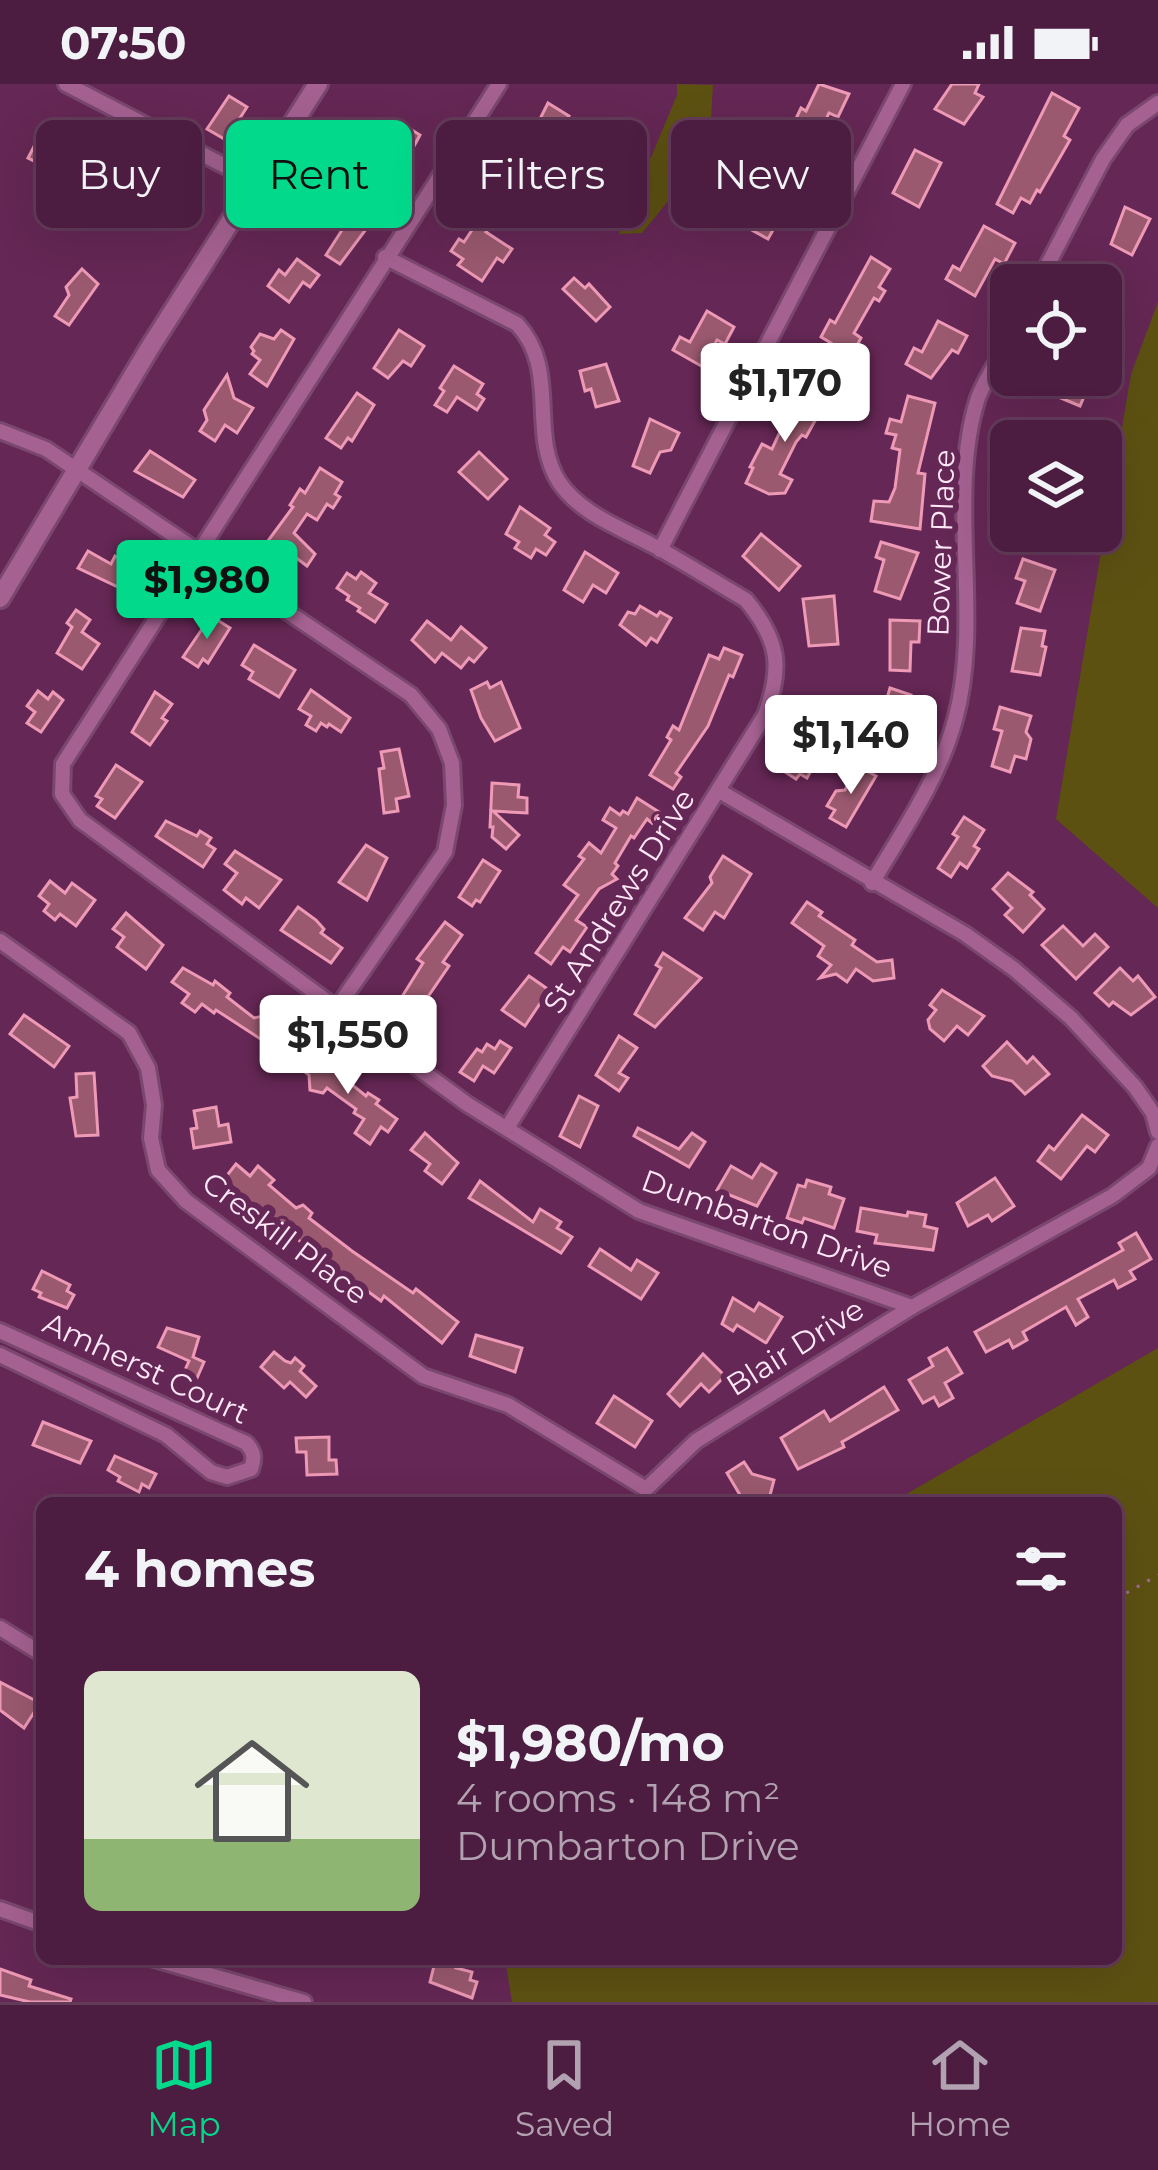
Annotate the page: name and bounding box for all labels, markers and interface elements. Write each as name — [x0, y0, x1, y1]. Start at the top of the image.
text: 07:50 — [60, 15, 187, 70]
chip: Buy — [36, 120, 202, 228]
chip: Rent — [226, 120, 412, 228]
chip: Filters — [436, 120, 647, 228]
chip: New — [671, 120, 851, 228]
map controls — [990, 264, 1122, 552]
button: locate — [990, 264, 1122, 396]
pin: $1,170 — [687, 343, 883, 445]
text: $1,170 — [728, 358, 842, 406]
button: layers — [990, 420, 1122, 552]
street label: Bower Place — [919, 449, 963, 637]
pin: $1,980 — [109, 540, 305, 642]
text: $1,980 — [143, 555, 271, 603]
pin: $1,140 — [753, 695, 949, 797]
text: $1,140 — [792, 710, 910, 758]
street label: St Andrews Drive — [535, 782, 703, 1020]
pin: $1,550 — [250, 995, 446, 1097]
text: $1,550 — [287, 1010, 409, 1058]
street label: Dumbarton Drive — [636, 1161, 898, 1287]
street label: Creskill Place — [195, 1164, 375, 1312]
street label: Blair Drive — [719, 1290, 871, 1404]
street label: Amherst Court — [37, 1304, 255, 1432]
icon: filters — [1008, 1536, 1074, 1602]
text: 4 homes — [84, 1538, 315, 1600]
text: $1,980/mo — [456, 1712, 725, 1774]
icon: home — [180, 1719, 324, 1863]
text: 4 rooms · 148 m² — [456, 1774, 780, 1822]
text: Dumbarton Drive — [456, 1822, 800, 1870]
tab: Map — [147, 2032, 221, 2144]
tab: Saved — [515, 2032, 614, 2144]
tab: Home — [908, 2032, 1011, 2144]

